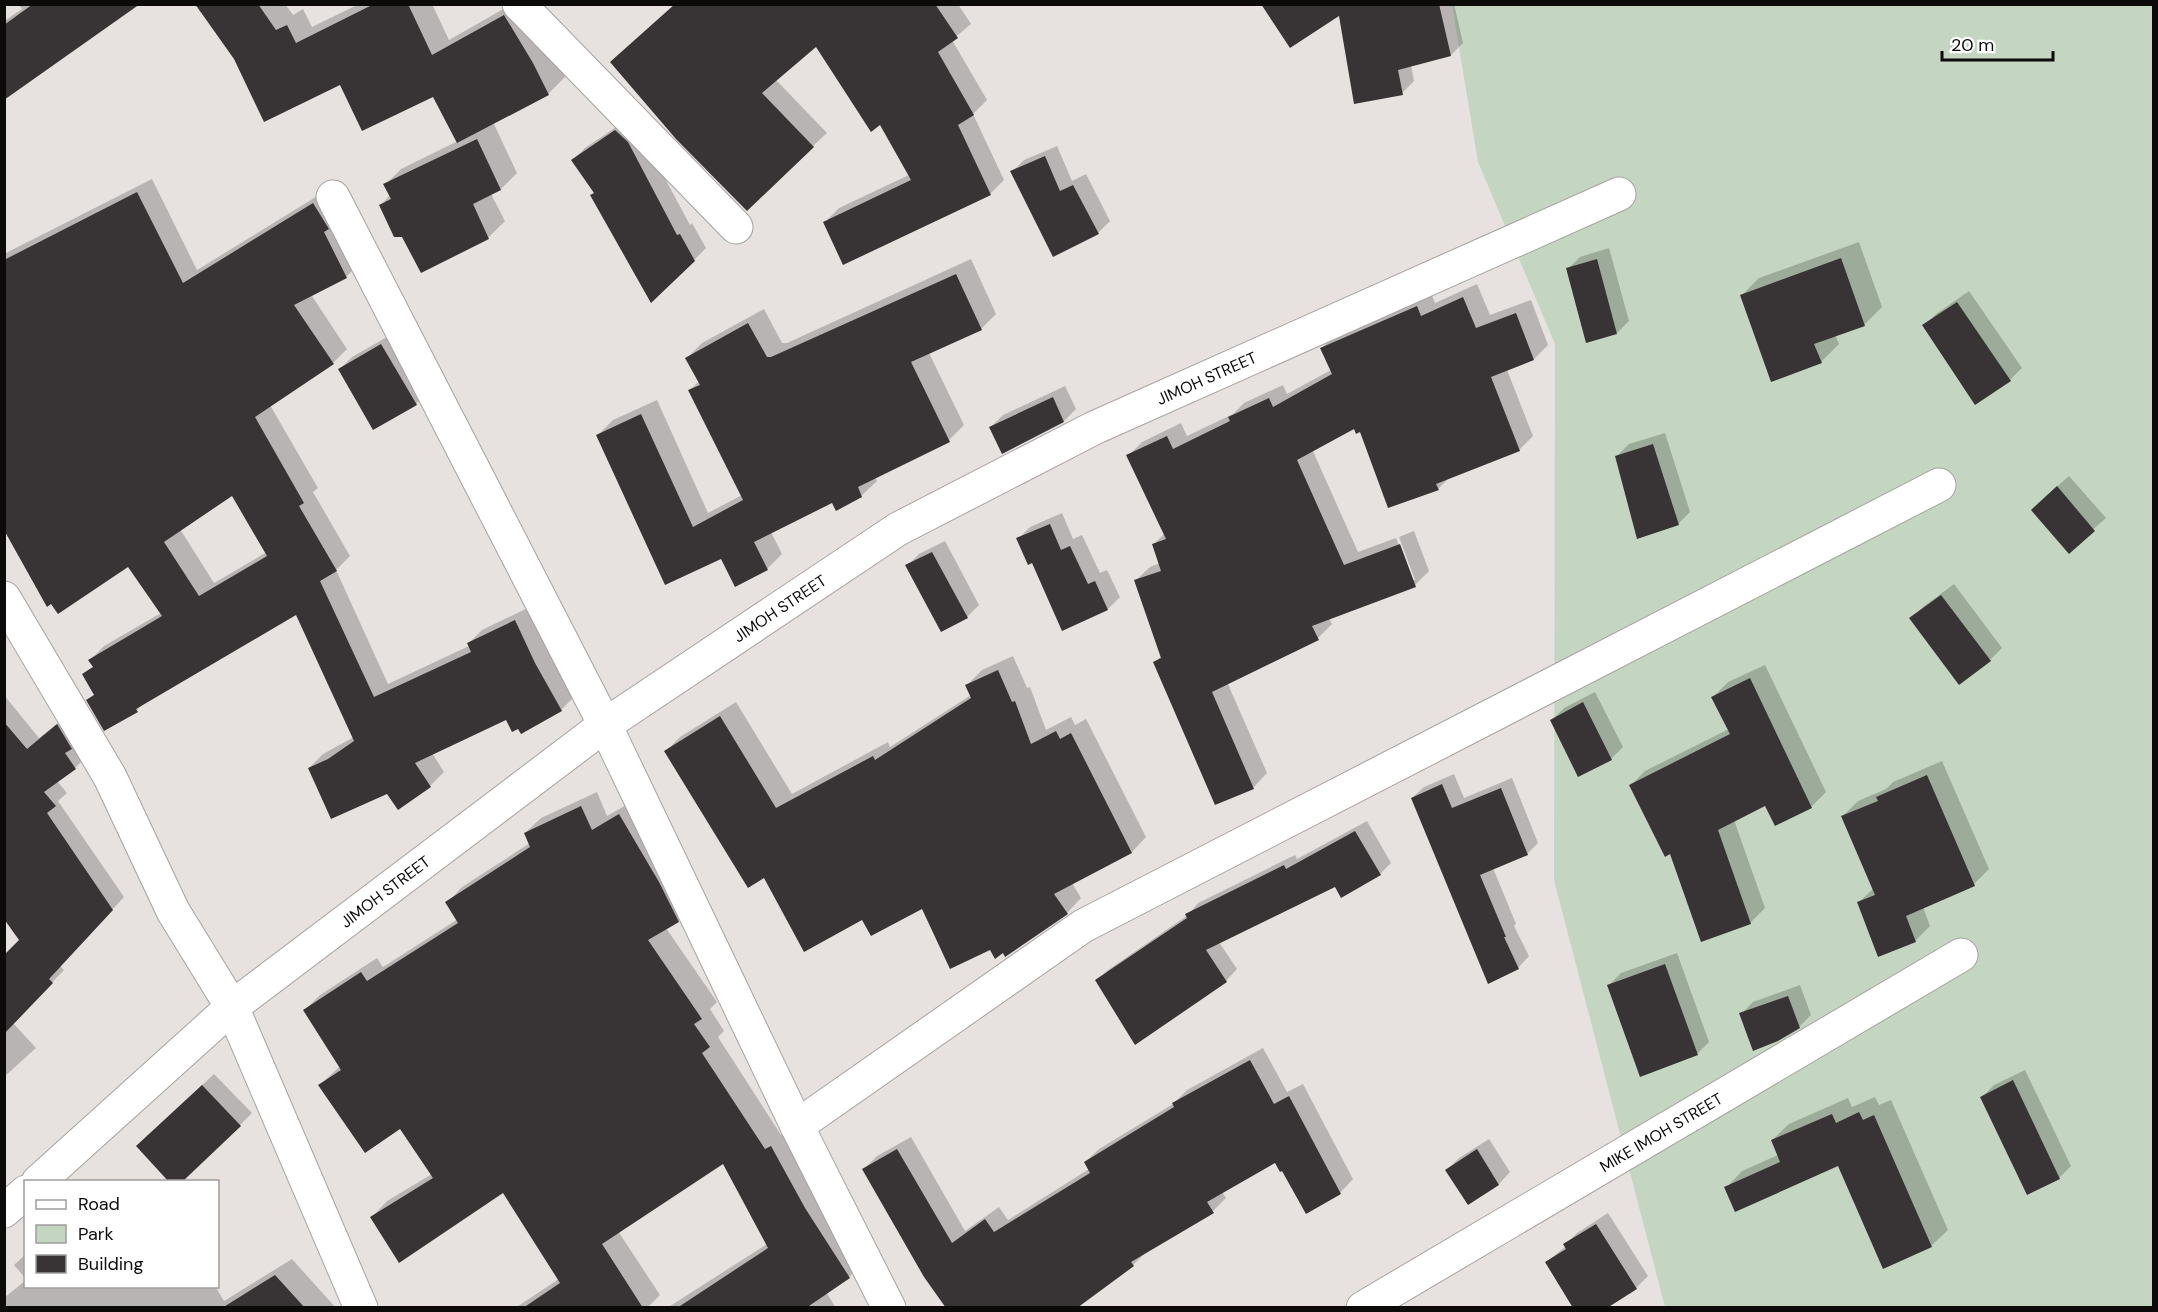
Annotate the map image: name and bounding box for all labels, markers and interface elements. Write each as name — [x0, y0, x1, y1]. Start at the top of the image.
scale bar — [1942, 24, 2053, 62]
text: 20 m — [1951, 33, 1994, 57]
street label: JIMOH STREET — [1153, 346, 1260, 409]
street label: JIMOH STREET — [729, 570, 830, 647]
street label: JIMOH STREET — [336, 851, 434, 932]
street label: MIKE IMOH STREET — [1596, 1088, 1726, 1177]
legend — [24, 1180, 219, 1288]
text: Road — [78, 1192, 120, 1216]
text: Park — [78, 1222, 114, 1246]
text: Building — [78, 1252, 143, 1276]

